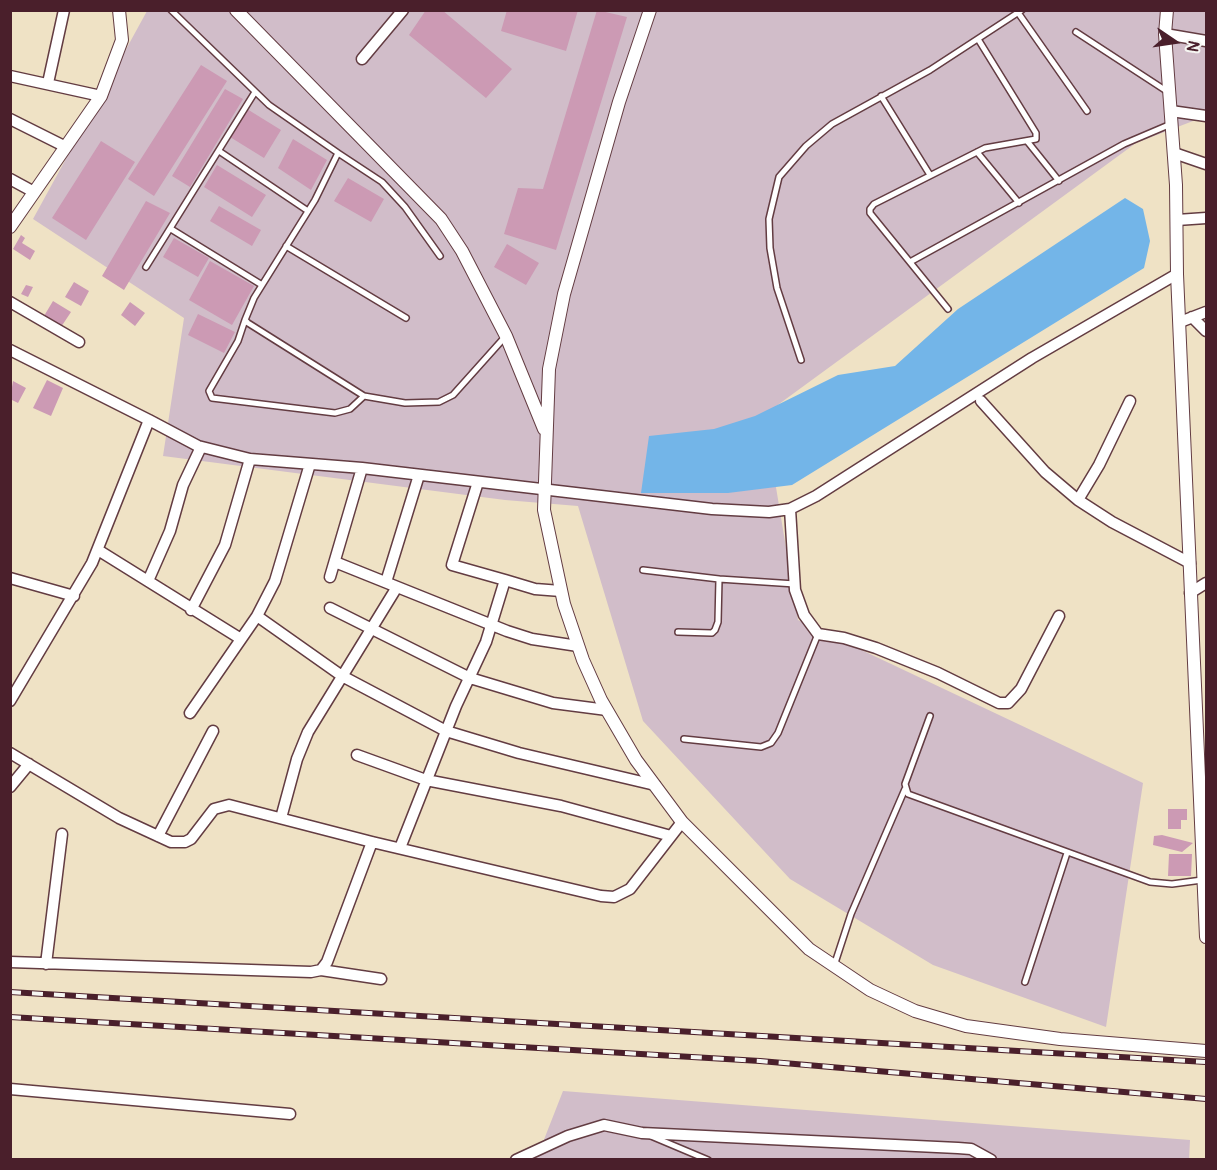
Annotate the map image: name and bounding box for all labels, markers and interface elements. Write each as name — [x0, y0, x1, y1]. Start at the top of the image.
north arrow — [1145, 12, 1205, 72]
text: N — [1182, 39, 1204, 54]

